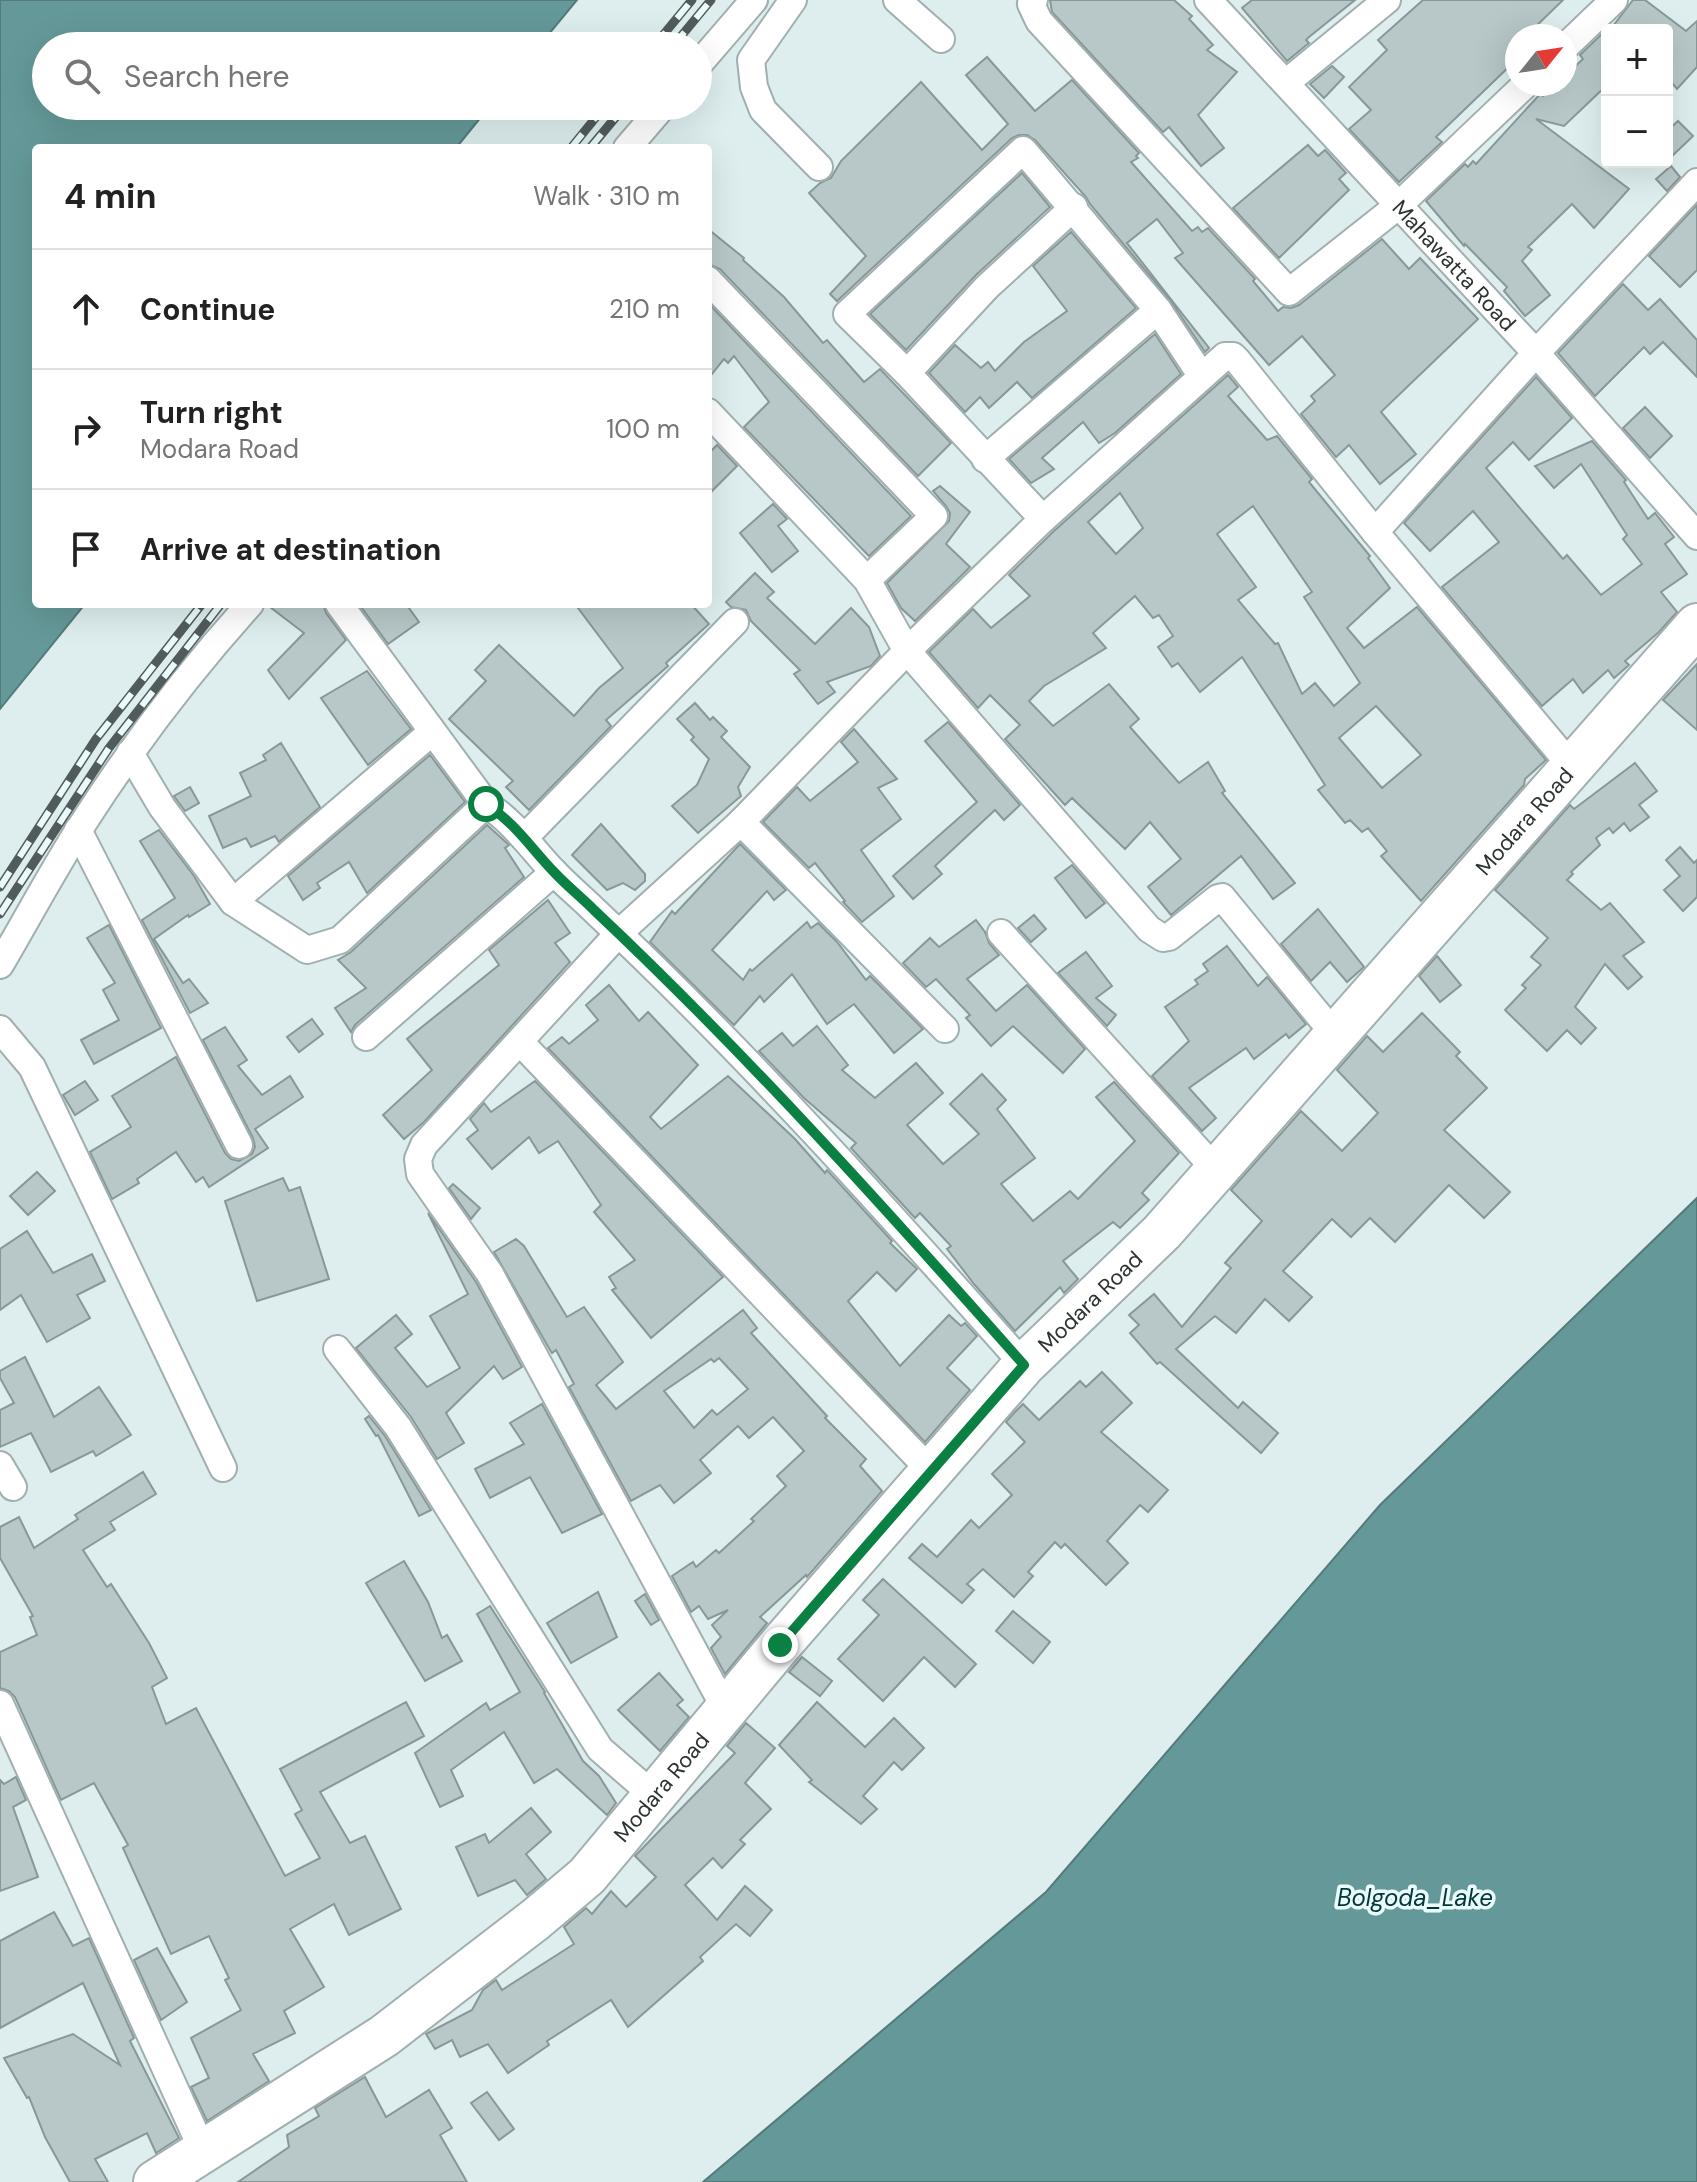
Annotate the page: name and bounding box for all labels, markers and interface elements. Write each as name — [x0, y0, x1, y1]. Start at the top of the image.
north arrow — [1505, 24, 1577, 96]
map controls — [1601, 24, 1673, 168]
button: + — [1601, 24, 1673, 96]
search box — [32, 32, 712, 120]
icon: search — [60, 54, 104, 98]
text: Search here — [124, 57, 290, 96]
button: − — [1601, 96, 1673, 168]
text: 4 min — [64, 174, 156, 219]
text: Walk · 310 m — [533, 179, 680, 213]
street label: Mahawatta Road — [1386, 194, 1522, 337]
icon: ahead — [64, 287, 108, 331]
text: Continue — [140, 290, 275, 329]
text: 210 m — [609, 292, 680, 326]
text: Turn right — [140, 393, 283, 432]
icon: right — [64, 407, 108, 451]
text: 100 m — [606, 412, 680, 446]
text: Modara Road — [140, 432, 299, 466]
icon: arrive — [64, 527, 108, 571]
text: Arrive at destination — [140, 530, 441, 569]
street label: Modara Road — [1469, 761, 1580, 881]
route start — [468, 786, 504, 822]
street label: Modara Road — [1032, 1245, 1149, 1359]
route end — [762, 1627, 798, 1663]
street label: Modara Road — [607, 1726, 716, 1848]
water label: Bolgoda_Lake — [1337, 1882, 1493, 1913]

